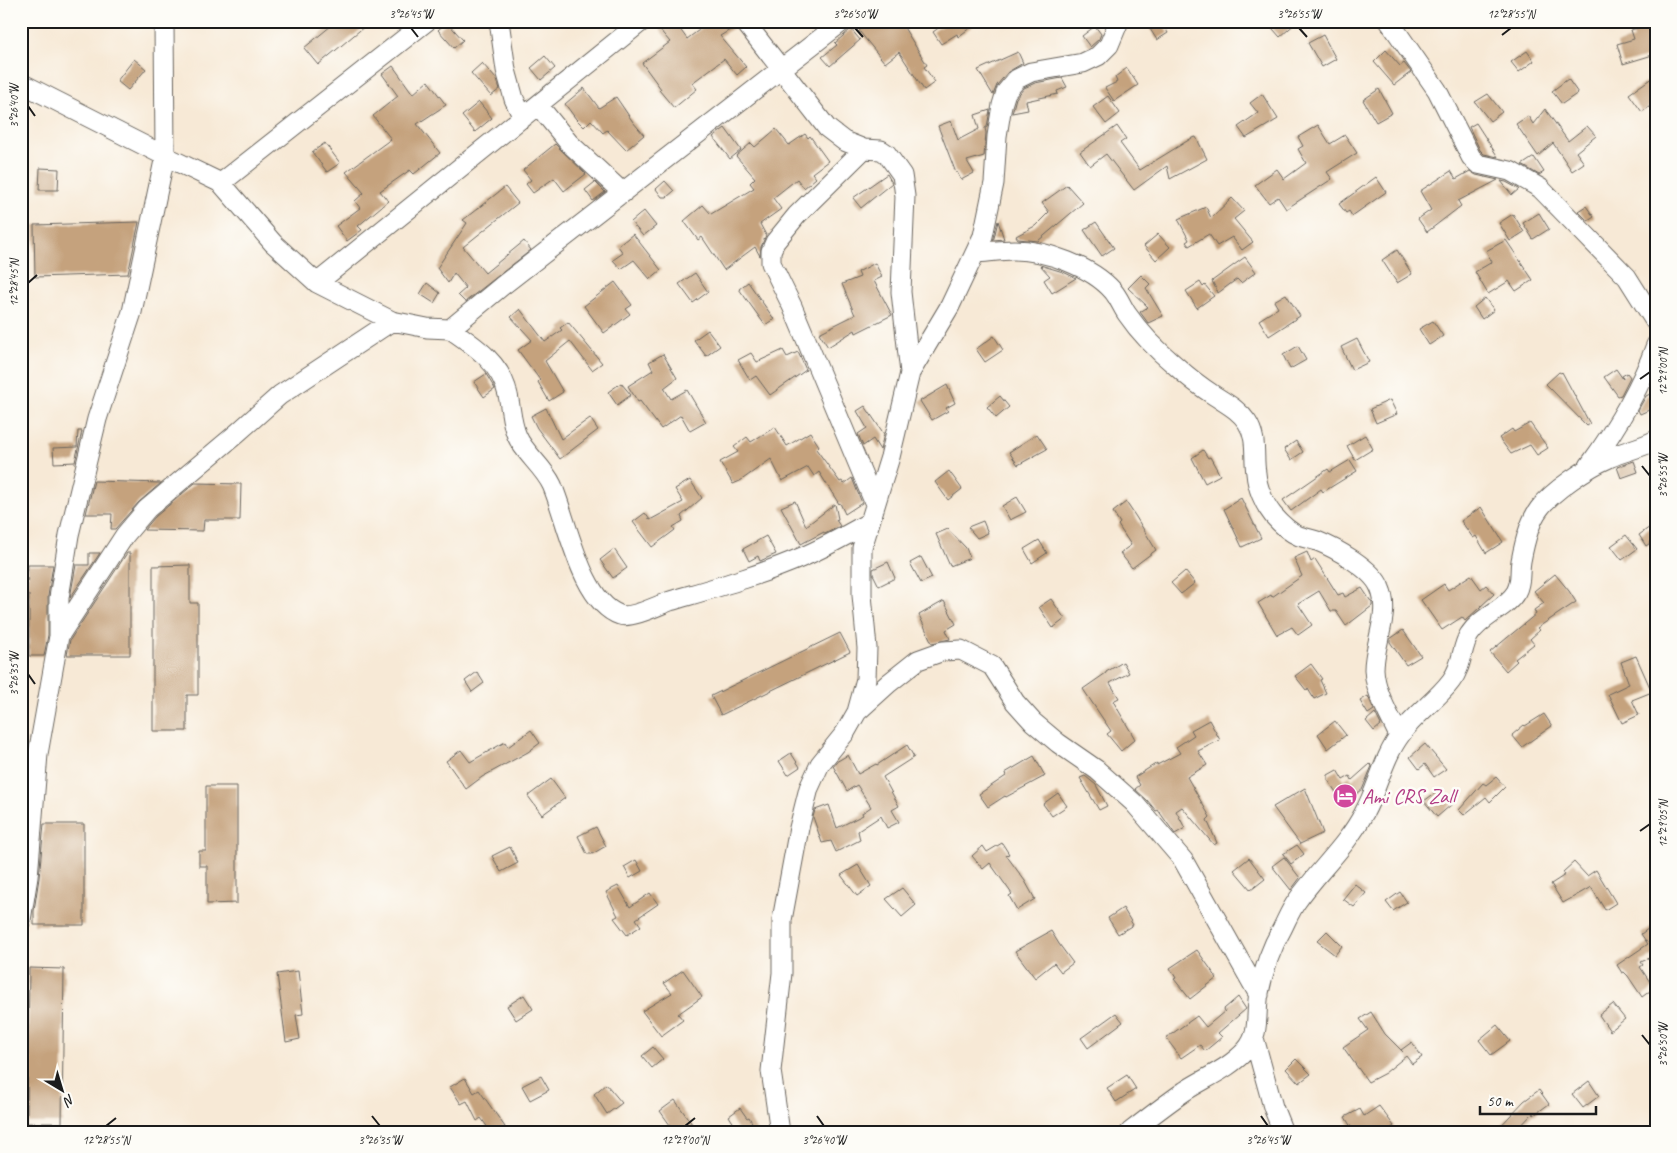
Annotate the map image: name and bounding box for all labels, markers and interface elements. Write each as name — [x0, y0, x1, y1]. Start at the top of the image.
text: 3°26'45"W — [389, 6, 435, 22]
text: 3°26'50"W — [833, 6, 879, 22]
text: 3°26'55"W — [1277, 6, 1323, 22]
text: 12°28'55"N — [1487, 6, 1536, 22]
text: 3°26'40"W — [6, 82, 22, 128]
text: 12°28'45"N — [6, 258, 22, 307]
text: 12°29'00"N — [1655, 347, 1671, 396]
text: 3°26'55"W — [1655, 452, 1671, 498]
text: 3°26'35"W — [6, 650, 22, 696]
hotel icon: Ami CRS Zall — [1332, 783, 1358, 809]
place label: Ami CRS Zall — [1362, 783, 1459, 809]
text: 12°29'05"N — [1655, 799, 1671, 848]
text: 3°26'50"W — [1655, 1021, 1671, 1067]
north arrow — [38, 1066, 88, 1116]
scale bar — [1480, 1083, 1596, 1115]
text: N — [59, 1090, 78, 1111]
text: 50 m — [1487, 1092, 1514, 1111]
text: 12°28'55"N — [82, 1132, 131, 1148]
text: 3°26'35"W — [358, 1132, 404, 1148]
text: 12°29'00"N — [661, 1132, 710, 1148]
text: 3°26'40"W — [802, 1132, 848, 1148]
text: 3°26'45"W — [1246, 1132, 1292, 1148]

